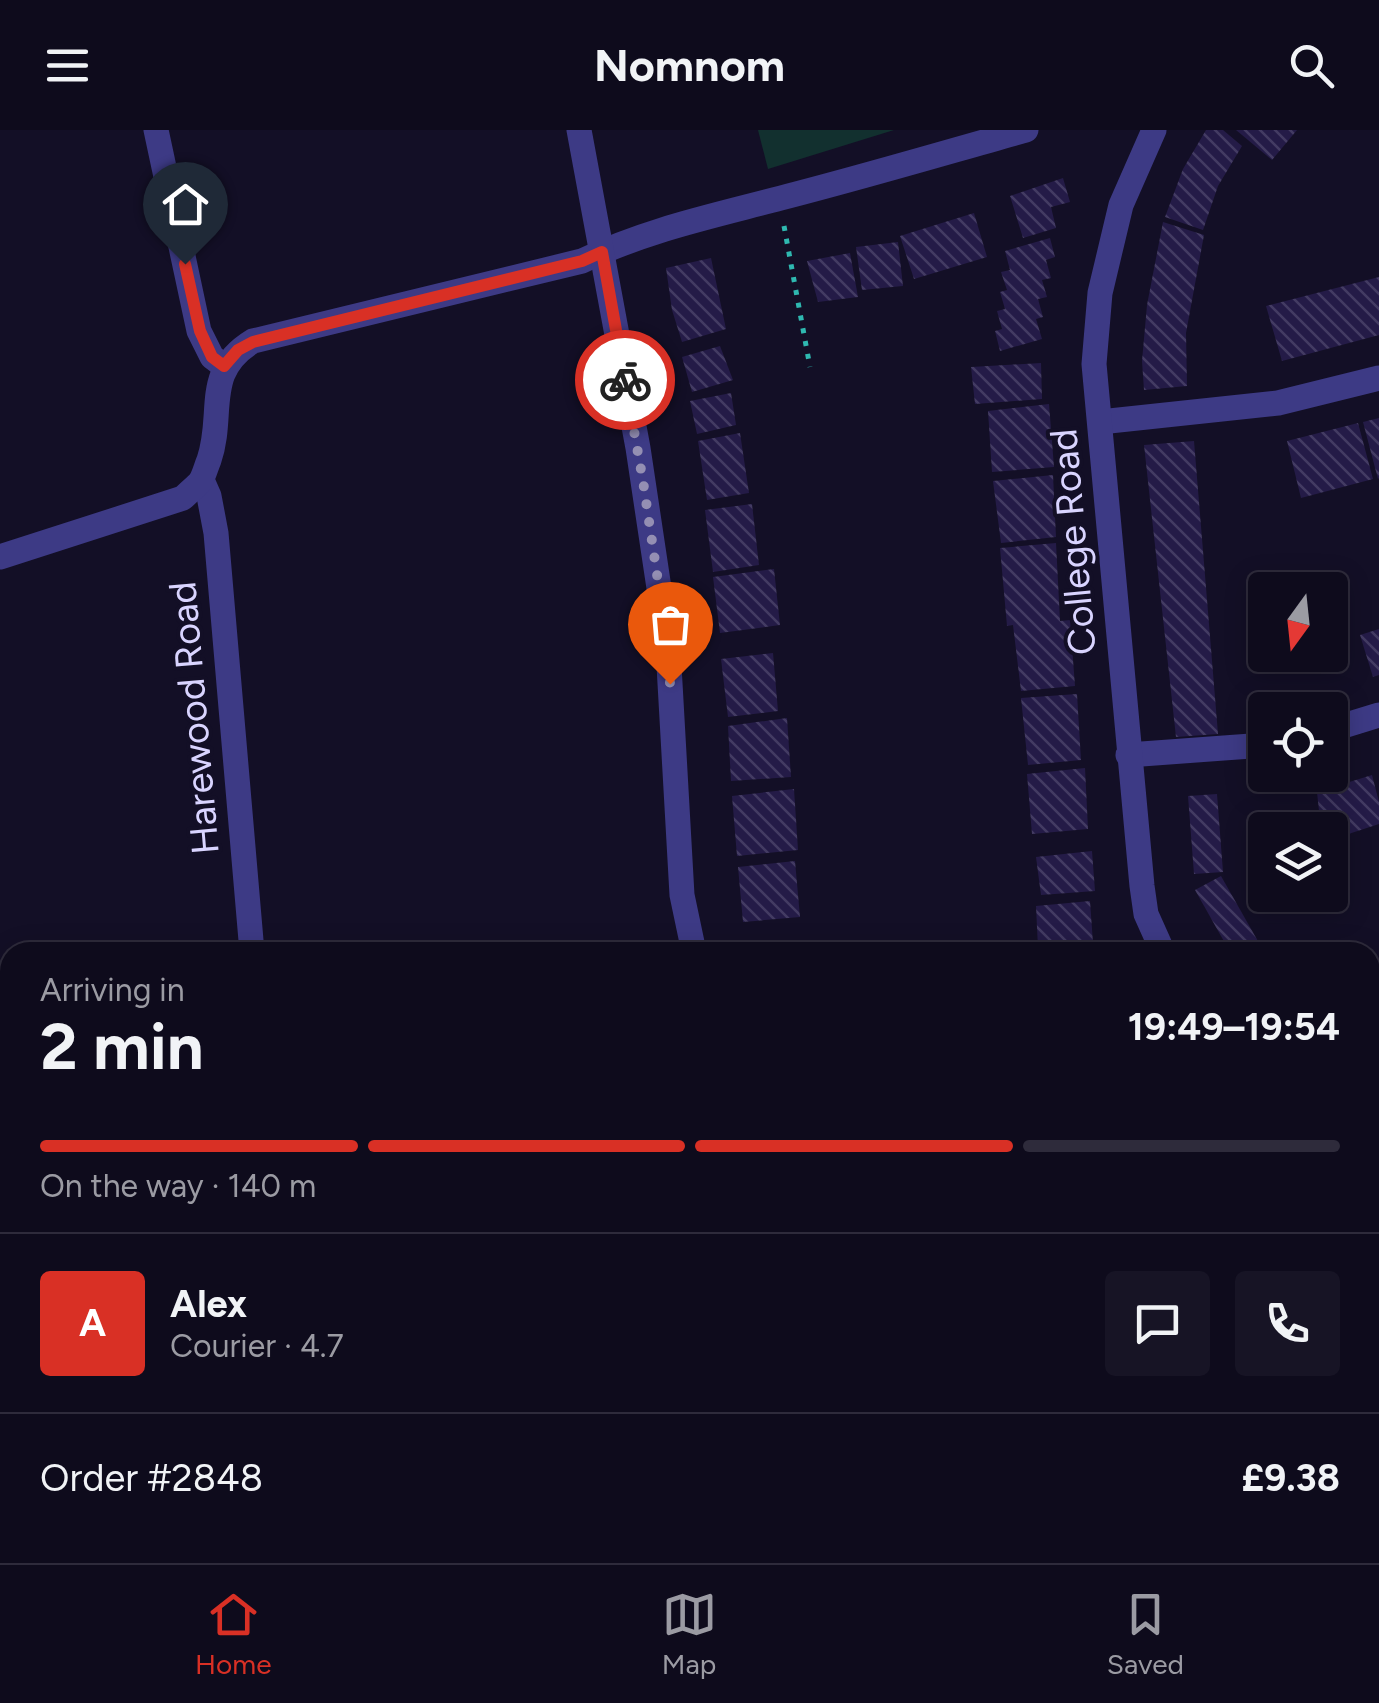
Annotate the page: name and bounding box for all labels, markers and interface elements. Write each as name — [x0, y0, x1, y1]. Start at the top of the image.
icon: menu — [40, 38, 95, 93]
text: Nomnom — [594, 38, 785, 92]
icon: search — [1284, 38, 1339, 93]
pin — [143, 162, 228, 265]
icon: home — [158, 177, 213, 232]
courier — [575, 330, 675, 430]
icon: bike — [598, 353, 653, 408]
street label: College Road — [1040, 427, 1106, 657]
north arrow — [1248, 572, 1348, 672]
map controls — [1248, 572, 1348, 912]
street label: Harewood Road — [159, 580, 229, 856]
pin — [628, 582, 713, 685]
icon: bag — [643, 597, 698, 652]
button: locate — [1248, 692, 1348, 792]
button: layers — [1248, 812, 1348, 912]
text: Arriving in — [40, 971, 185, 1009]
text: 19:49–19:54 — [1128, 1004, 1340, 1050]
text: 2 min — [40, 1007, 204, 1085]
text: On the way · 140 m — [40, 1167, 316, 1205]
button: chat — [1105, 1271, 1210, 1376]
button: phone — [1235, 1271, 1340, 1376]
text: Alex — [170, 1281, 247, 1327]
text: A — [79, 1300, 106, 1346]
text: Courier · 4.7 — [170, 1327, 344, 1365]
text: Order #2848 — [40, 1455, 263, 1501]
text: £9.38 — [1242, 1455, 1340, 1501]
tab: Home — [195, 1587, 271, 1681]
tab: Map — [662, 1587, 717, 1681]
tab: Saved — [1107, 1587, 1184, 1681]

